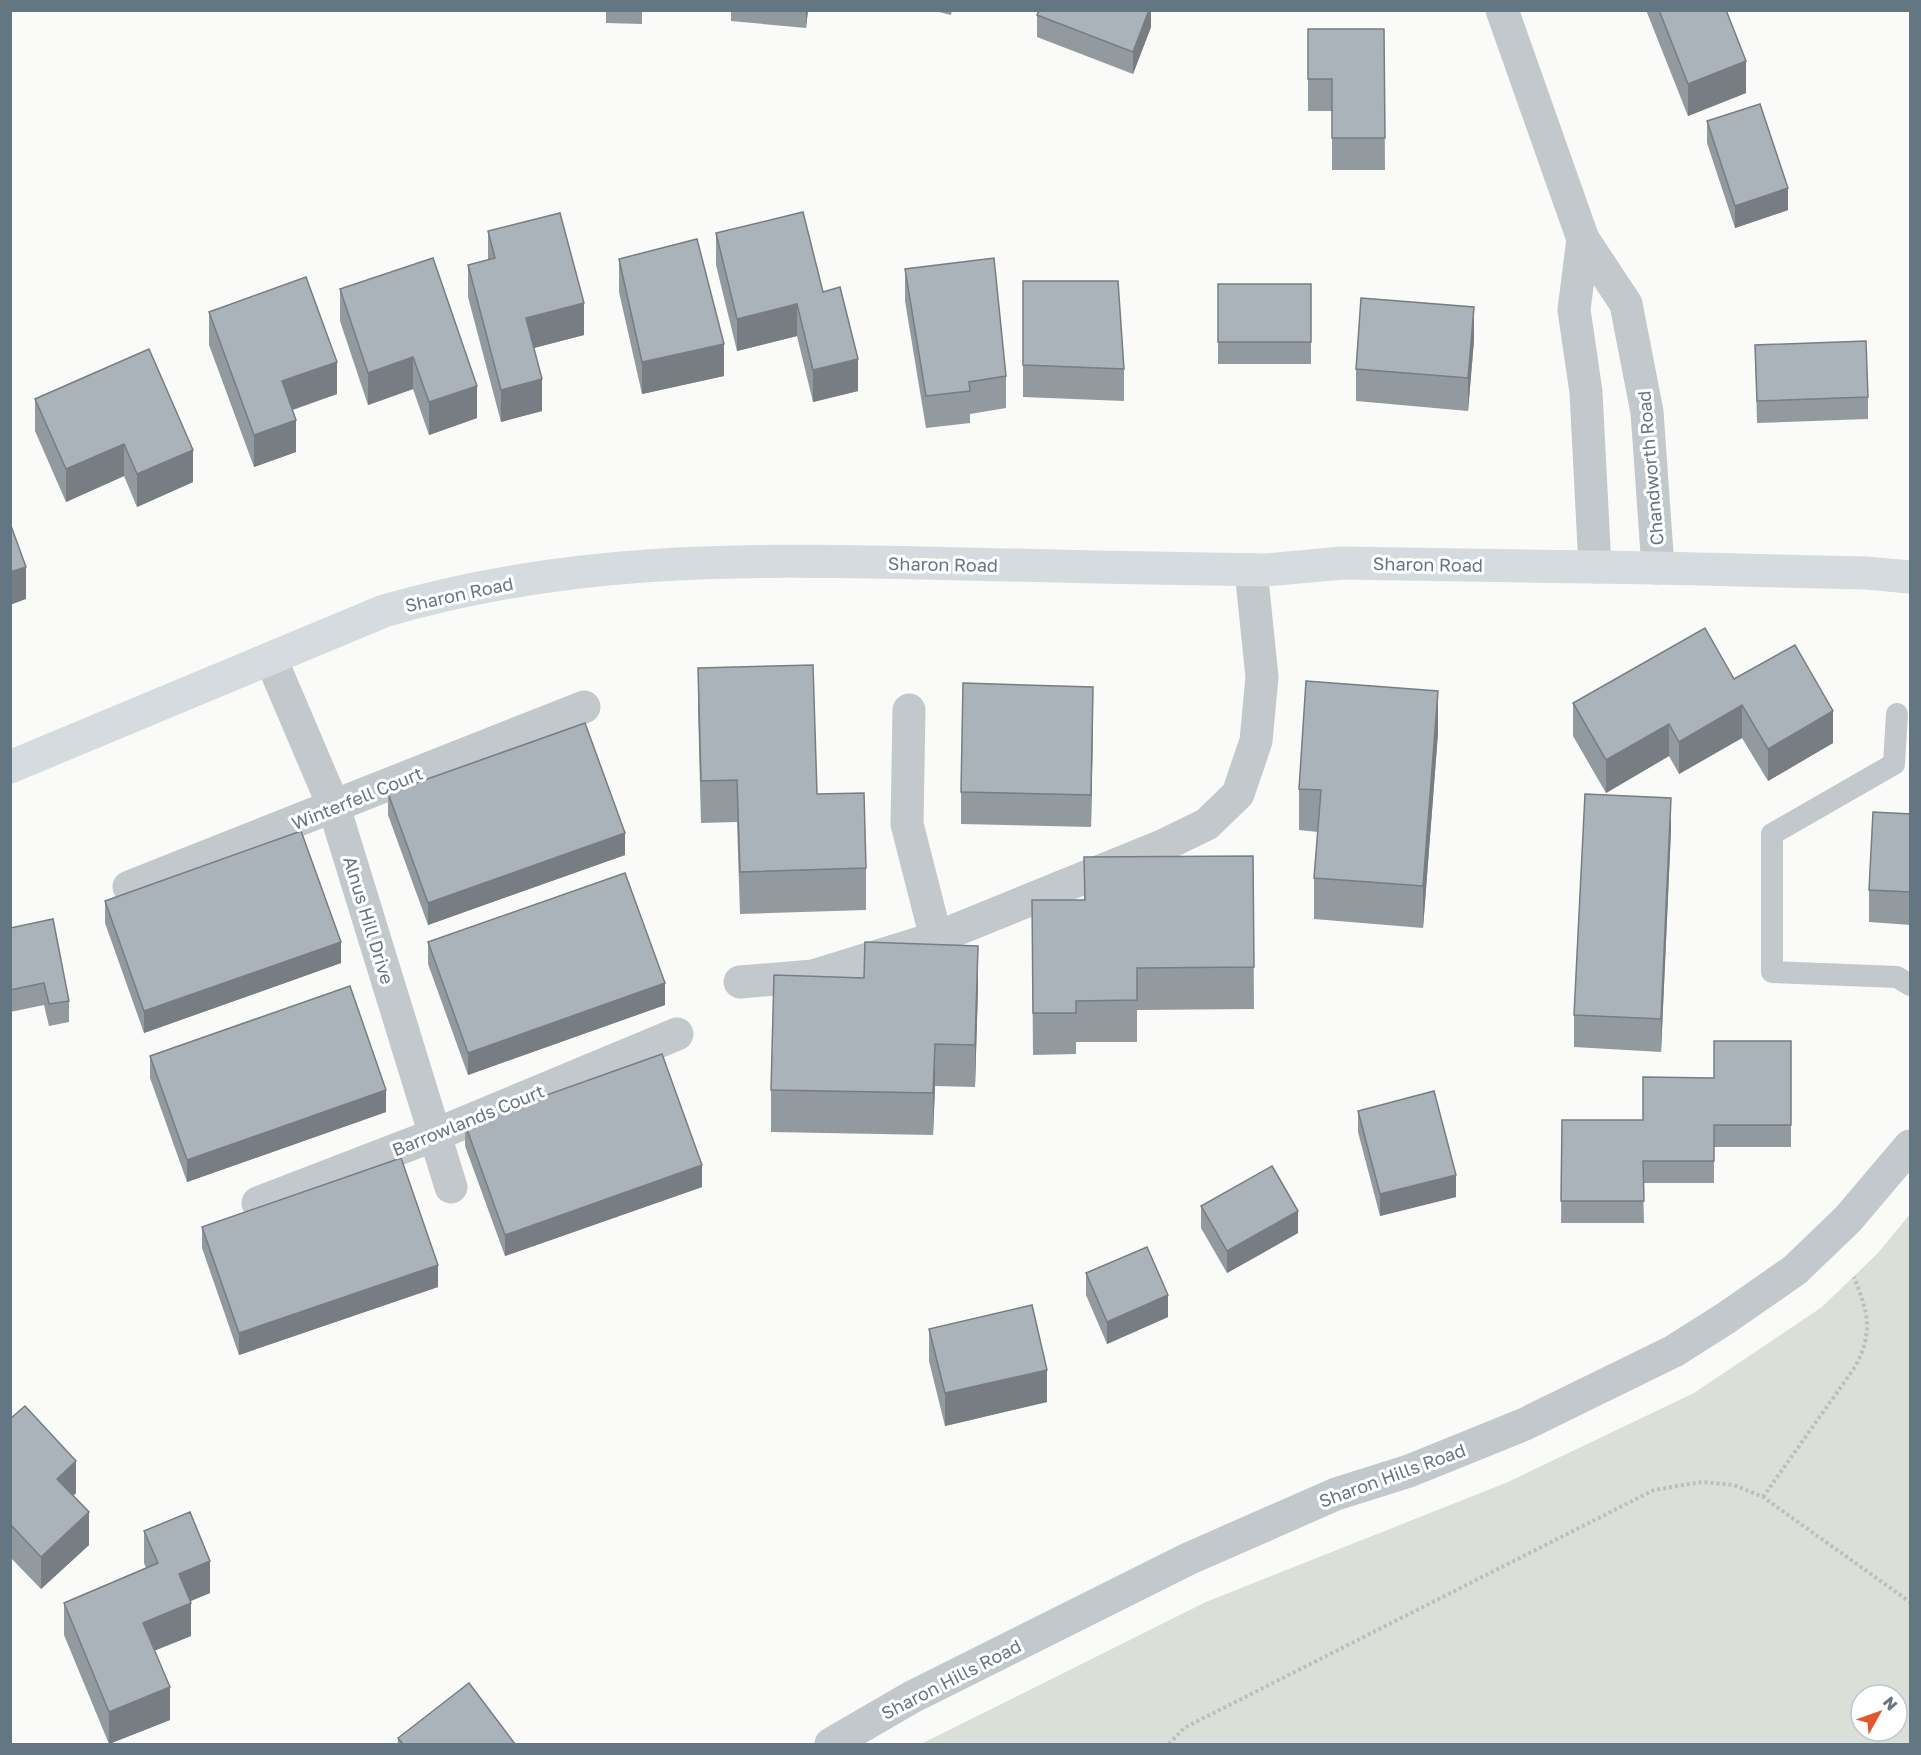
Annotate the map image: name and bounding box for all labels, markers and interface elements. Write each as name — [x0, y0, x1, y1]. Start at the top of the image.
street label: Chandworth Road — [1632, 390, 1668, 546]
street label: Sharon Road — [888, 552, 998, 576]
street label: Sharon Road — [1373, 552, 1483, 576]
street label: Sharon Road — [403, 572, 515, 616]
street label: Winterfell Court — [288, 762, 426, 834]
street label: Alnus Hill Drive — [339, 853, 399, 987]
street label: Barrowlands Court — [389, 1079, 547, 1161]
street label: Sharon Hills Road — [1316, 1438, 1468, 1512]
street label: Sharon Hills Road — [877, 1634, 1025, 1724]
north arrow — [1849, 1683, 1909, 1743]
text: N — [1879, 1692, 1902, 1714]

